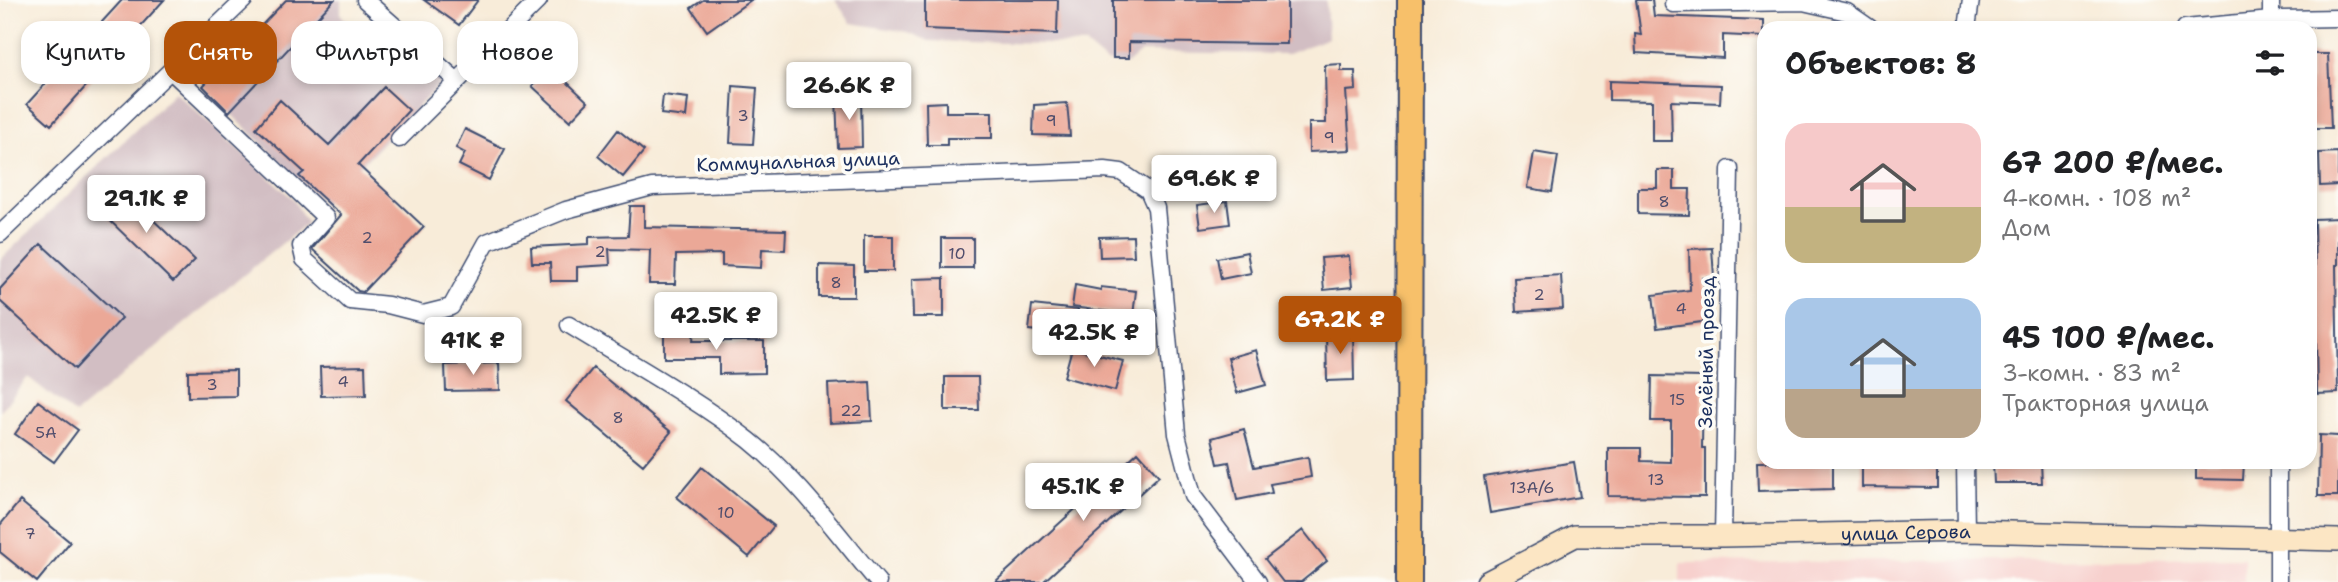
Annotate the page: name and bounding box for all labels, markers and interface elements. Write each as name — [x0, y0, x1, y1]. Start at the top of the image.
chip: Купить — [21, 21, 150, 84]
chip: Снять — [164, 21, 277, 84]
chip: Фильтры — [291, 21, 443, 84]
chip: Новое — [457, 21, 578, 84]
text: Объектов: 8 — [1785, 43, 1977, 84]
icon: filters — [2251, 44, 2289, 82]
pin: 26.6K ₽ — [784, 62, 914, 122]
text: 26.6K ₽ — [802, 70, 896, 100]
house number: 3 — [737, 105, 749, 126]
house number: 9 — [1045, 110, 1057, 131]
house number: 9 — [1323, 127, 1335, 148]
text: 67 200 ₽/мес. — [2002, 142, 2224, 183]
street label: Коммунальная улица — [696, 145, 900, 178]
icon: home — [1841, 151, 1925, 235]
pin: 69.6K ₽ — [1149, 156, 1279, 215]
text: 69.6K ₽ — [1168, 163, 1260, 193]
pin: 29.1K ₽ — [81, 176, 211, 235]
text: 29.1K ₽ — [103, 183, 189, 213]
text: 4-комн. · 108 m² — [2002, 183, 2191, 213]
house number: 8 — [1658, 191, 1670, 212]
text: Дом — [2002, 213, 2051, 243]
house number: 2 — [361, 227, 373, 248]
house number: 2 — [594, 241, 606, 262]
house number: 10 — [948, 243, 966, 264]
house number: 8 — [830, 272, 842, 293]
street label: Зелёный проезд — [1693, 276, 1720, 428]
house number: 2 — [1533, 284, 1545, 305]
pin: 42.5K ₽ — [651, 292, 781, 352]
pin: 67.2K ₽ — [1275, 296, 1405, 356]
house number: 4 — [1675, 298, 1687, 319]
text: 42.5K ₽ — [670, 300, 762, 330]
text: 67.2K ₽ — [1295, 304, 1385, 334]
pin: 42.5K ₽ — [1029, 310, 1159, 369]
text: 42.5K ₽ — [1048, 317, 1140, 347]
text: 45 100 ₽/мес. — [2002, 317, 2215, 358]
pin: 41K ₽ — [424, 318, 522, 377]
text: 41K ₽ — [441, 325, 505, 355]
icon: home — [1841, 326, 1925, 410]
text: 3-комн. · 83 m² — [2002, 358, 2181, 388]
house number: 4 — [337, 371, 349, 392]
house number: 3 — [206, 374, 218, 395]
text: Тракторная улица — [2002, 388, 2209, 418]
house number: 15 — [1669, 389, 1685, 410]
house number: 22 — [840, 400, 862, 421]
house number: 8 — [612, 407, 624, 428]
house number: 5А — [35, 422, 57, 443]
pin: 45.1K ₽ — [1018, 463, 1148, 523]
house number: 13 — [1647, 469, 1665, 490]
text: 45.1K ₽ — [1041, 471, 1125, 501]
house number: 13А/6 — [1510, 477, 1554, 498]
house number: 10 — [717, 502, 735, 523]
street label: улица Серова — [1840, 519, 1971, 547]
house number: 7 — [24, 523, 36, 544]

